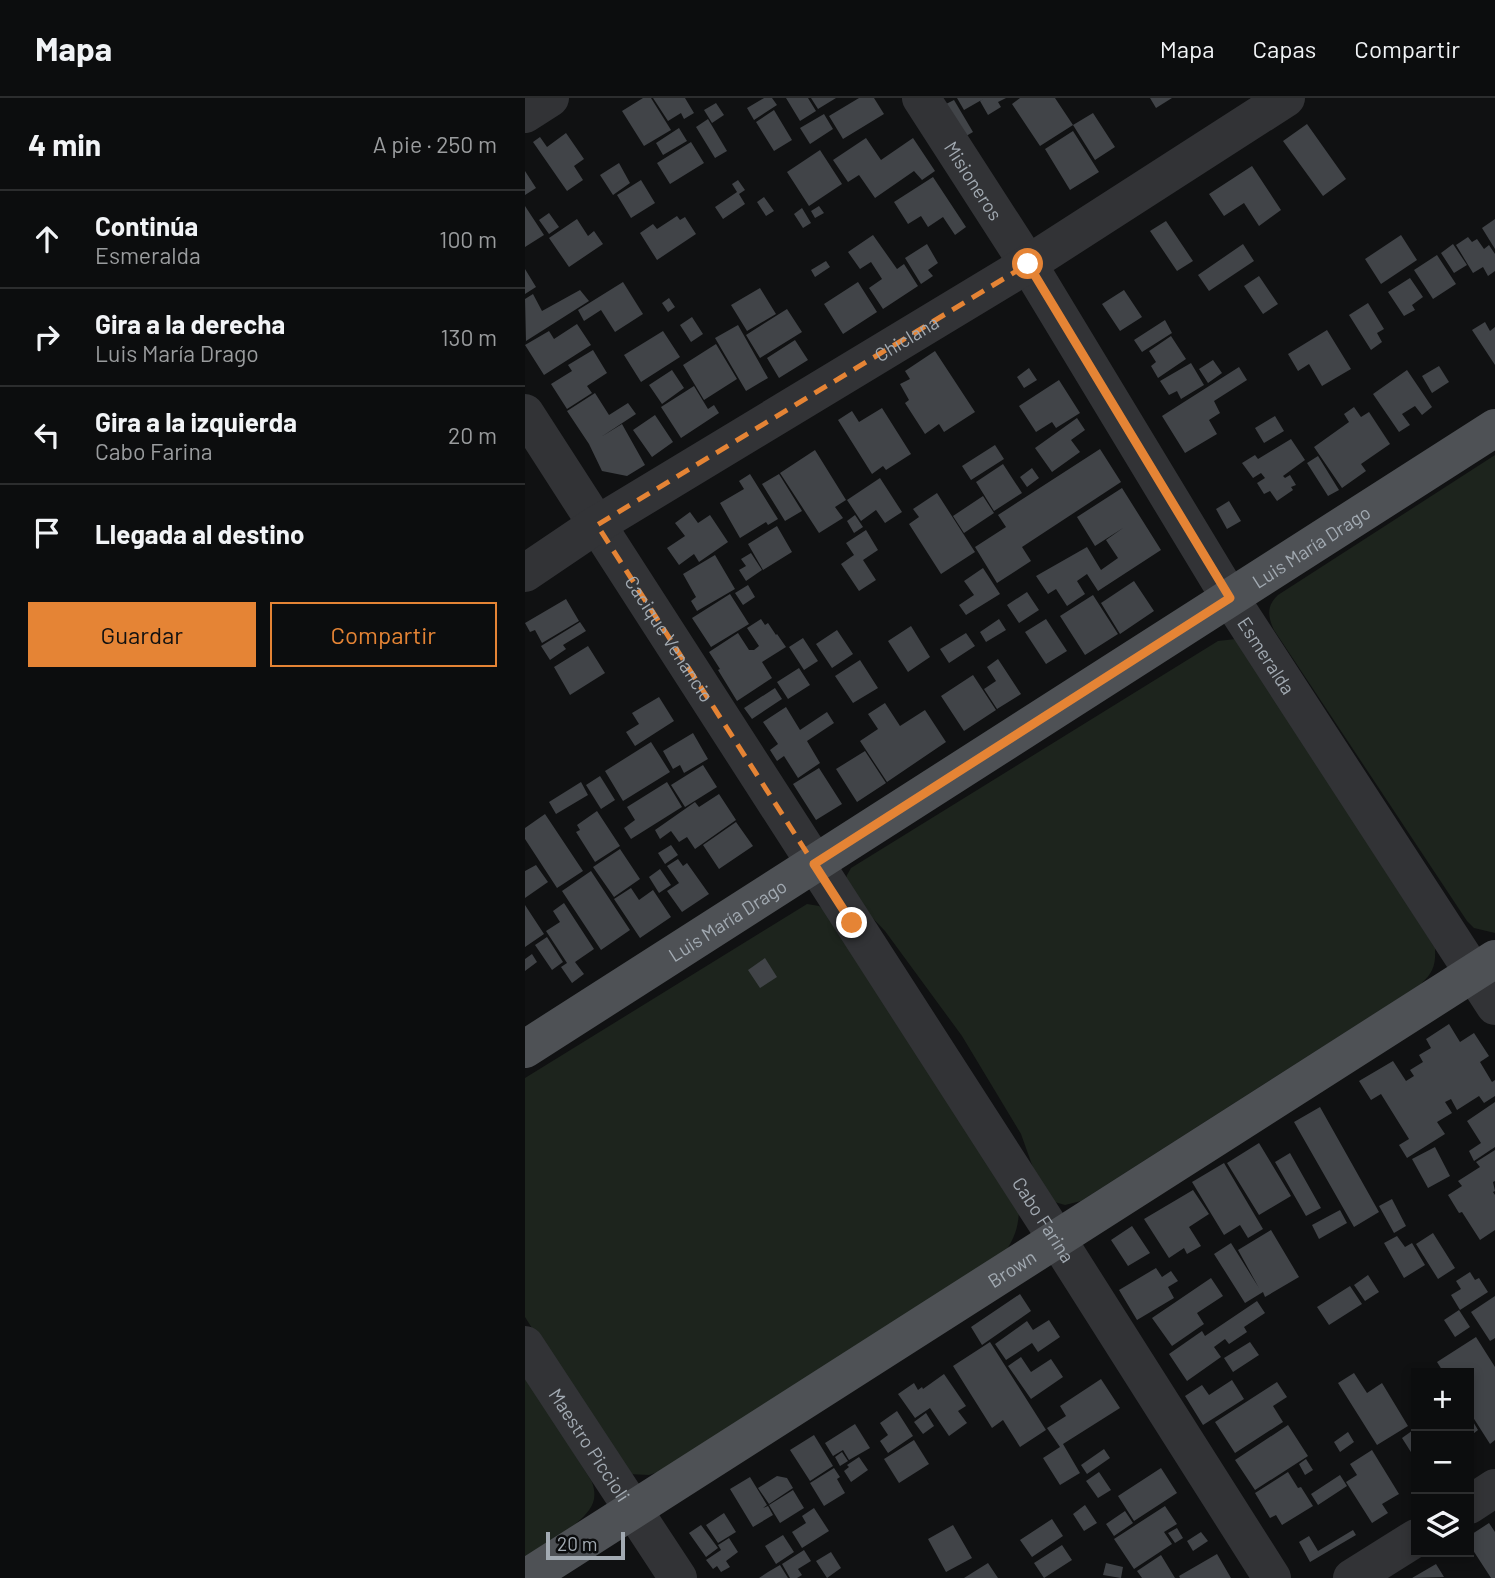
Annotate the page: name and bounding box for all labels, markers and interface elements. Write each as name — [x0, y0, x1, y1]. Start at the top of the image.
text: Mapa — [35, 28, 112, 68]
text: Mapa — [1160, 34, 1215, 63]
text: Capas — [1253, 34, 1316, 63]
text: Compartir — [1354, 34, 1460, 63]
text: 4 min — [28, 126, 101, 162]
text: A pie · 250 m — [373, 130, 497, 158]
street label: Misioneros — [940, 137, 1008, 224]
text: Continúa — [95, 210, 198, 241]
icon: ahead — [28, 220, 66, 258]
text: 100 m — [439, 225, 497, 253]
text: Esmeralda — [95, 241, 201, 269]
route start — [1012, 248, 1043, 279]
text: Gira a la derecha — [95, 308, 285, 339]
street label: Chiclana — [870, 310, 942, 366]
icon: right — [28, 318, 66, 356]
text: 130 m — [440, 323, 497, 351]
text: Luis María Drago — [95, 339, 259, 367]
text: Gira a la izquierda — [95, 406, 297, 437]
icon: left — [28, 416, 66, 454]
text: 20 m — [448, 421, 497, 449]
text: Cabo Farina — [95, 437, 213, 465]
street label: Luis María Drago — [1248, 500, 1374, 592]
icon: arrive — [28, 514, 66, 552]
text: Llegada al destino — [95, 518, 304, 549]
street label: Cacique Venancio — [621, 571, 719, 706]
button: Guardar — [28, 602, 256, 667]
button: Compartir — [270, 602, 497, 667]
street label: Esmeralda — [1234, 612, 1301, 698]
street label: Luis María Drago — [664, 873, 790, 966]
route end — [836, 907, 867, 938]
street label: Cabo Farina — [1008, 1172, 1080, 1266]
street label: Brown — [983, 1244, 1040, 1292]
map controls — [1411, 1368, 1474, 1557]
button: + — [1411, 1368, 1474, 1431]
street label: Maestro Piccioli — [545, 1384, 636, 1505]
button: − — [1411, 1431, 1474, 1494]
button: layers — [1411, 1494, 1474, 1557]
scale bar — [546, 1529, 625, 1561]
text: 20 m — [557, 1532, 597, 1555]

